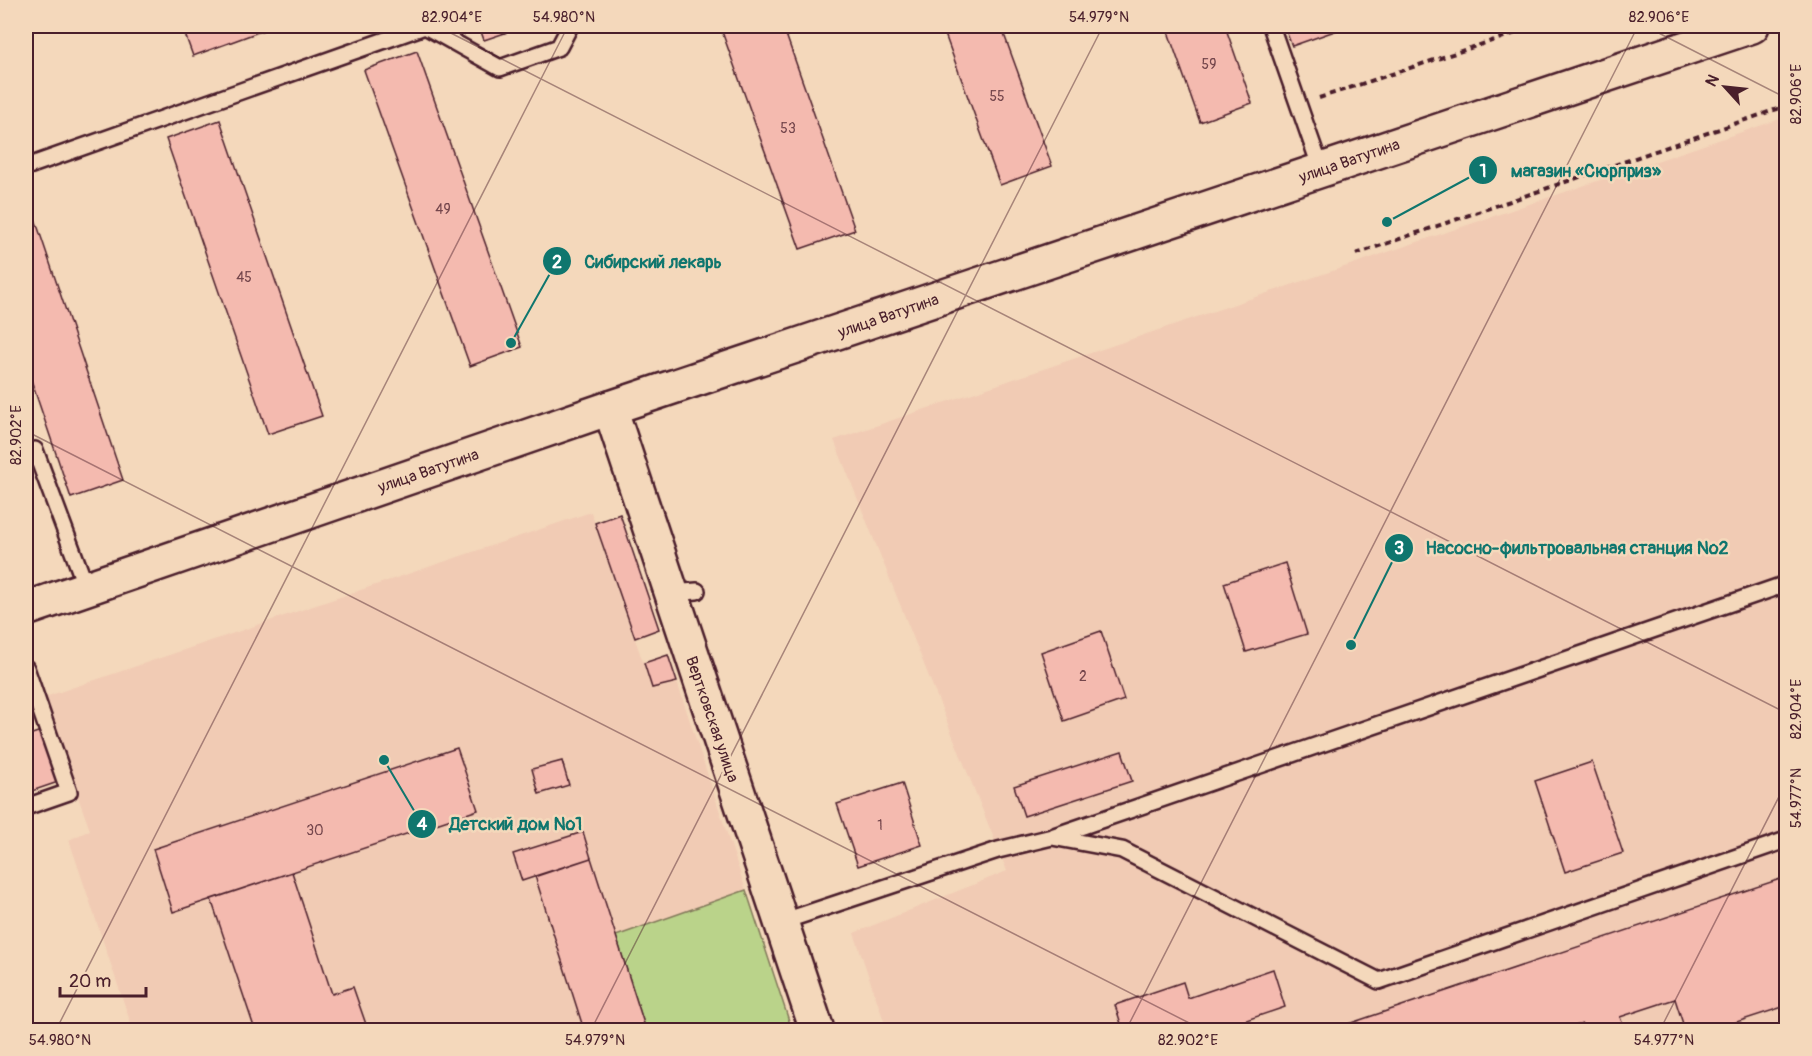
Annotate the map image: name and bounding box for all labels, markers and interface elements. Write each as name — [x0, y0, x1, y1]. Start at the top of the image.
text: 82.904°E — [422, 8, 482, 27]
text: 54.980°N — [533, 8, 595, 27]
text: 54.979°N — [1069, 8, 1129, 27]
text: 82.906°E — [1629, 8, 1689, 27]
house number: 59 — [1202, 56, 1216, 73]
north arrow — [1695, 57, 1755, 117]
text: 82.906°E — [1787, 64, 1806, 124]
text: N — [1701, 71, 1724, 90]
house number: 55 — [989, 88, 1005, 105]
house number: 53 — [780, 120, 796, 137]
street label: улица Ватутина — [1295, 134, 1402, 188]
callout: магазин «Сюрприз» — [1468, 152, 1673, 188]
text: 1 — [1479, 160, 1487, 183]
text: магазин «Сюрприз» — [1511, 160, 1662, 183]
house number: 49 — [435, 201, 451, 218]
callout: Сибирский лекарь — [542, 243, 734, 279]
text: 2 — [552, 251, 562, 274]
text: Сибирский лекарь — [584, 251, 722, 274]
house number: 45 — [236, 269, 252, 286]
street label: улица Ватутина — [834, 289, 941, 343]
text: 82.902°E — [7, 405, 26, 465]
street label: улица Ватутина — [374, 444, 481, 498]
callout: Насосно-фильтровальная станция №2 — [1384, 530, 1741, 566]
text: 3 — [1394, 537, 1404, 560]
text: Насосно-фильтровальная станция №2 — [1425, 537, 1729, 560]
street label: Вертковская улица — [681, 654, 743, 785]
house number: 2 — [1079, 668, 1087, 685]
text: 82.904°E — [1787, 679, 1806, 739]
text: 54.977°N — [1787, 768, 1806, 828]
callout: Детский дом №1 — [407, 806, 594, 842]
text: 4 — [417, 813, 428, 836]
text: Детский дом №1 — [449, 813, 582, 836]
house number: 1 — [877, 817, 883, 834]
house number: 30 — [306, 822, 324, 839]
scale bar — [60, 960, 146, 998]
text: 20 m — [69, 970, 111, 993]
text: 54.980°N — [29, 1031, 91, 1050]
text: 54.979°N — [565, 1031, 625, 1050]
text: 82.902°E — [1158, 1031, 1218, 1050]
text: 54.977°N — [1634, 1031, 1694, 1050]

